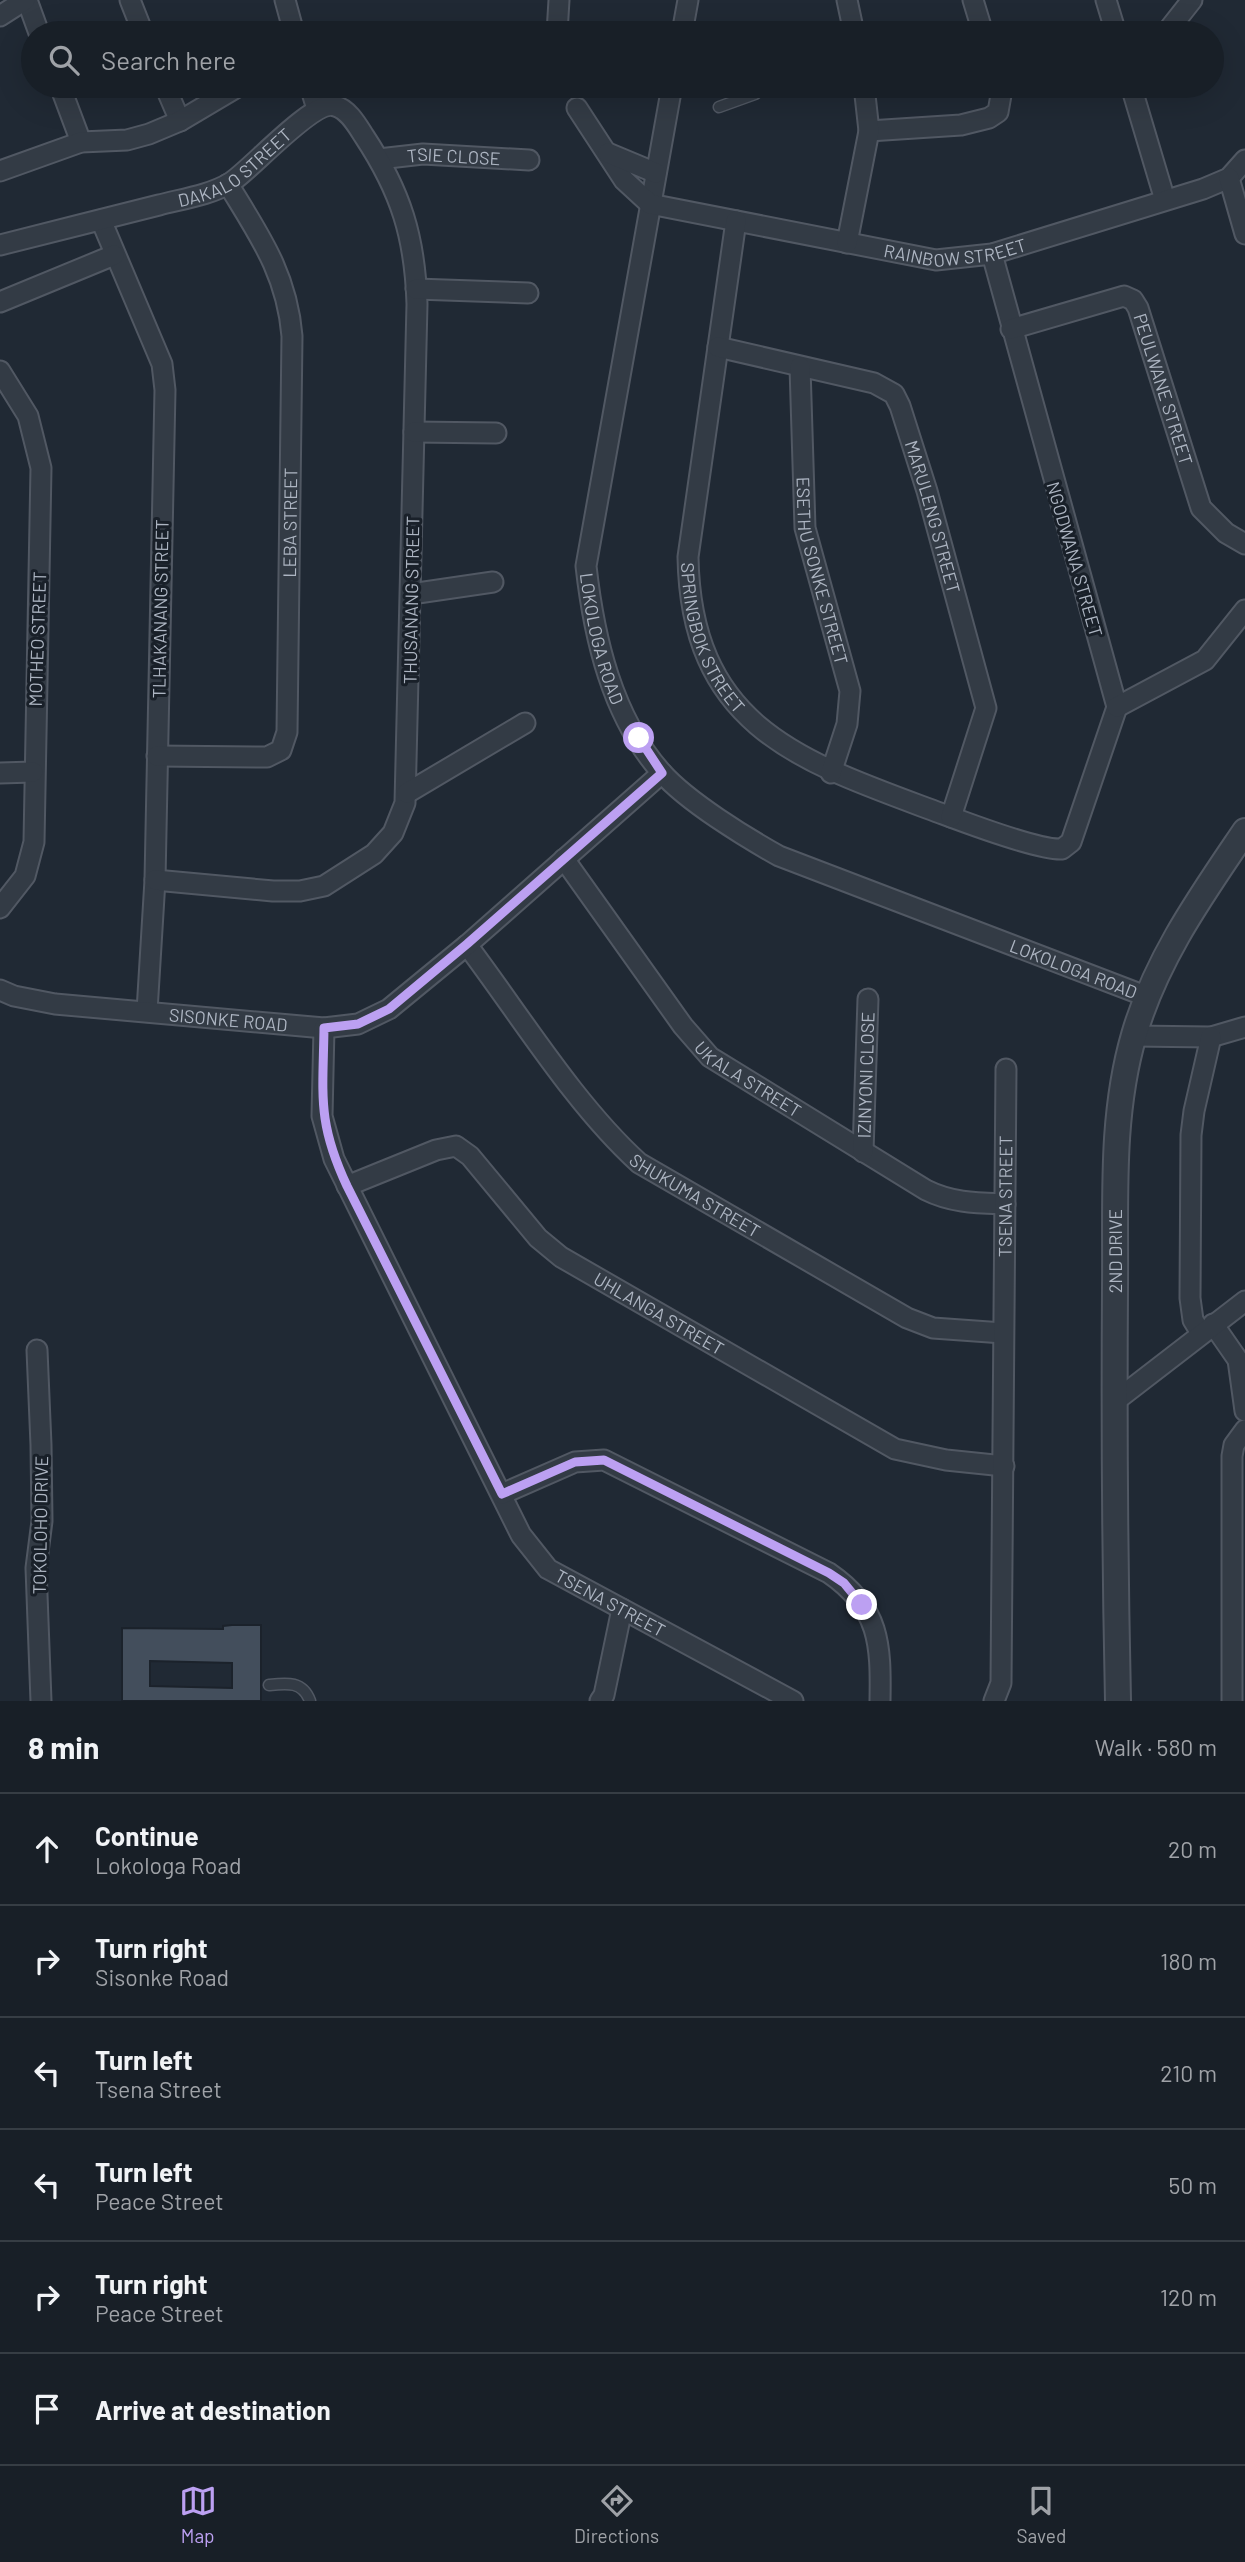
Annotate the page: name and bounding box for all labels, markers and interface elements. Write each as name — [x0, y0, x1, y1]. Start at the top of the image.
search box — [21, 21, 1224, 98]
icon: search — [45, 41, 83, 79]
text: Search here — [101, 44, 236, 75]
street label: DAKALO STREET — [176, 123, 296, 211]
street label: TSIE CLOSE — [406, 143, 501, 169]
street label: RAINBOW STREET — [882, 233, 1029, 271]
street label: PEULWANE STREET — [1129, 310, 1198, 468]
street label: MARULENG STREET — [901, 438, 965, 596]
street label: LEBA STREET — [278, 468, 301, 578]
street label: ESETHU SONKE STREET — [792, 476, 853, 667]
street label: NGODWANA STREET — [1042, 479, 1108, 639]
street label: THUSANANG STREET — [399, 516, 423, 684]
street label: TLHAKANANG STREET — [147, 519, 173, 699]
street label: SPRINGBOK STREET — [677, 562, 750, 717]
street label: MOTHEO STREET — [24, 571, 50, 707]
street label: LOKOLOGA ROAD — [576, 572, 629, 708]
route start — [623, 722, 654, 753]
street label: LOKOLOGA ROAD — [1007, 934, 1140, 1003]
street label: SISONKE ROAD — [168, 1003, 288, 1036]
street label: IZINYONI CLOSE — [852, 1011, 879, 1139]
street label: UKALA STREET — [690, 1036, 805, 1122]
street label: TSENA STREET — [993, 1135, 1016, 1257]
street label: SHUKUMA STREET — [625, 1149, 764, 1242]
street label: 2ND DRIVE — [1104, 1209, 1126, 1293]
street label: UHLANGA STREET — [590, 1267, 728, 1359]
street label: TOKOLOHO DRIVE — [28, 1456, 52, 1594]
street label: TSENA STREET — [552, 1564, 669, 1641]
route end — [846, 1589, 877, 1620]
text: 8 min — [28, 1729, 99, 1765]
text: Walk · 580 m — [1095, 1733, 1217, 1761]
text: Continue — [95, 1820, 199, 1851]
icon: ahead — [28, 1830, 66, 1868]
text: 20 m — [1168, 1835, 1217, 1863]
text: Lokologa Road — [95, 1851, 242, 1879]
text: Turn right — [95, 1932, 208, 1963]
icon: right — [28, 1942, 66, 1980]
text: 180 m — [1160, 1947, 1217, 1975]
text: Sisonke Road — [95, 1963, 229, 1991]
text: Turn left — [95, 2044, 193, 2075]
icon: left — [28, 2054, 66, 2092]
text: 210 m — [1160, 2059, 1217, 2087]
text: Tsena Street — [95, 2075, 222, 2103]
text: Turn left — [95, 2156, 193, 2187]
icon: left — [28, 2166, 66, 2204]
text: 50 m — [1169, 2171, 1217, 2199]
text: Peace Street — [95, 2187, 224, 2215]
text: Turn right — [95, 2268, 208, 2299]
icon: right — [28, 2278, 66, 2316]
text: 120 m — [1160, 2283, 1217, 2311]
text: Peace Street — [95, 2299, 224, 2327]
icon: arrive — [28, 2390, 66, 2428]
text: Arrive at destination — [95, 2394, 331, 2425]
tab: Map — [179, 2482, 217, 2547]
tab: Directions — [574, 2482, 659, 2547]
tab: Saved — [1016, 2482, 1066, 2547]

